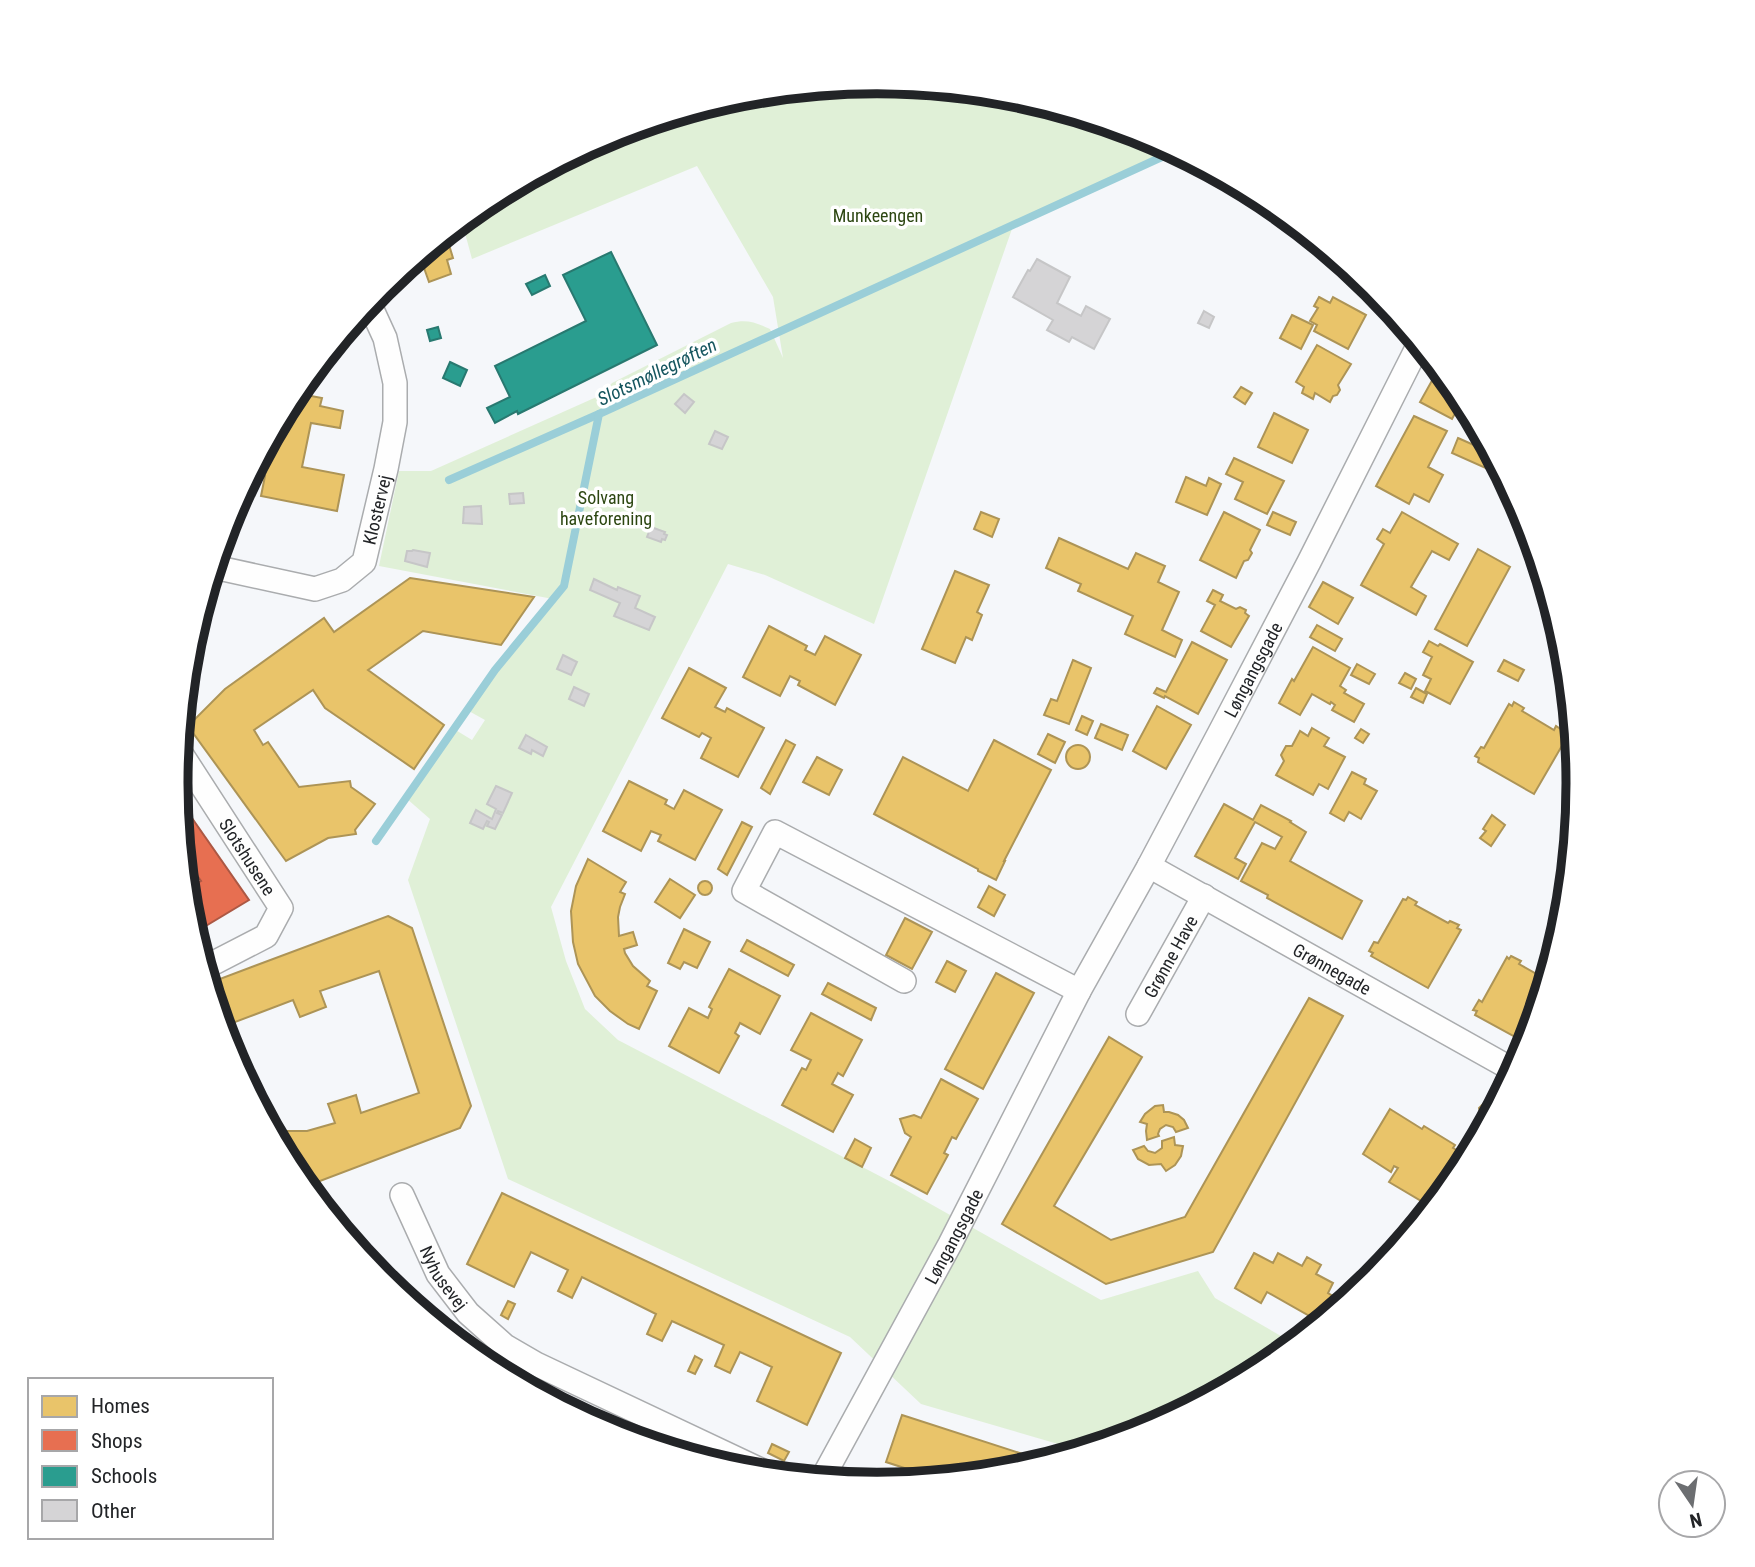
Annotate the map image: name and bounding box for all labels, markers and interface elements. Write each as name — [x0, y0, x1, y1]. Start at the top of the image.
park label: Munkeengen — [833, 205, 923, 226]
water label: Slotsmøllegrøften — [594, 333, 720, 411]
street label: Klostervej — [358, 473, 395, 547]
park label: Solvang haveforening — [560, 487, 652, 529]
street label: Løngangsgade — [1219, 618, 1286, 721]
street label: Slotshusene — [215, 814, 280, 899]
street label: Grønne Have — [1139, 912, 1202, 1001]
street label: Grønnegade — [1290, 938, 1375, 999]
street label: Løngangsgade — [920, 1185, 987, 1288]
street label: Nyhusevej — [416, 1242, 472, 1314]
legend — [28, 1378, 273, 1539]
text: Homes — [91, 1394, 150, 1418]
text: Shops — [91, 1429, 143, 1453]
text: Schools — [91, 1464, 157, 1488]
north arrow — [1657, 1469, 1727, 1539]
text: Other — [91, 1499, 136, 1523]
text: N — [1687, 1508, 1704, 1533]

